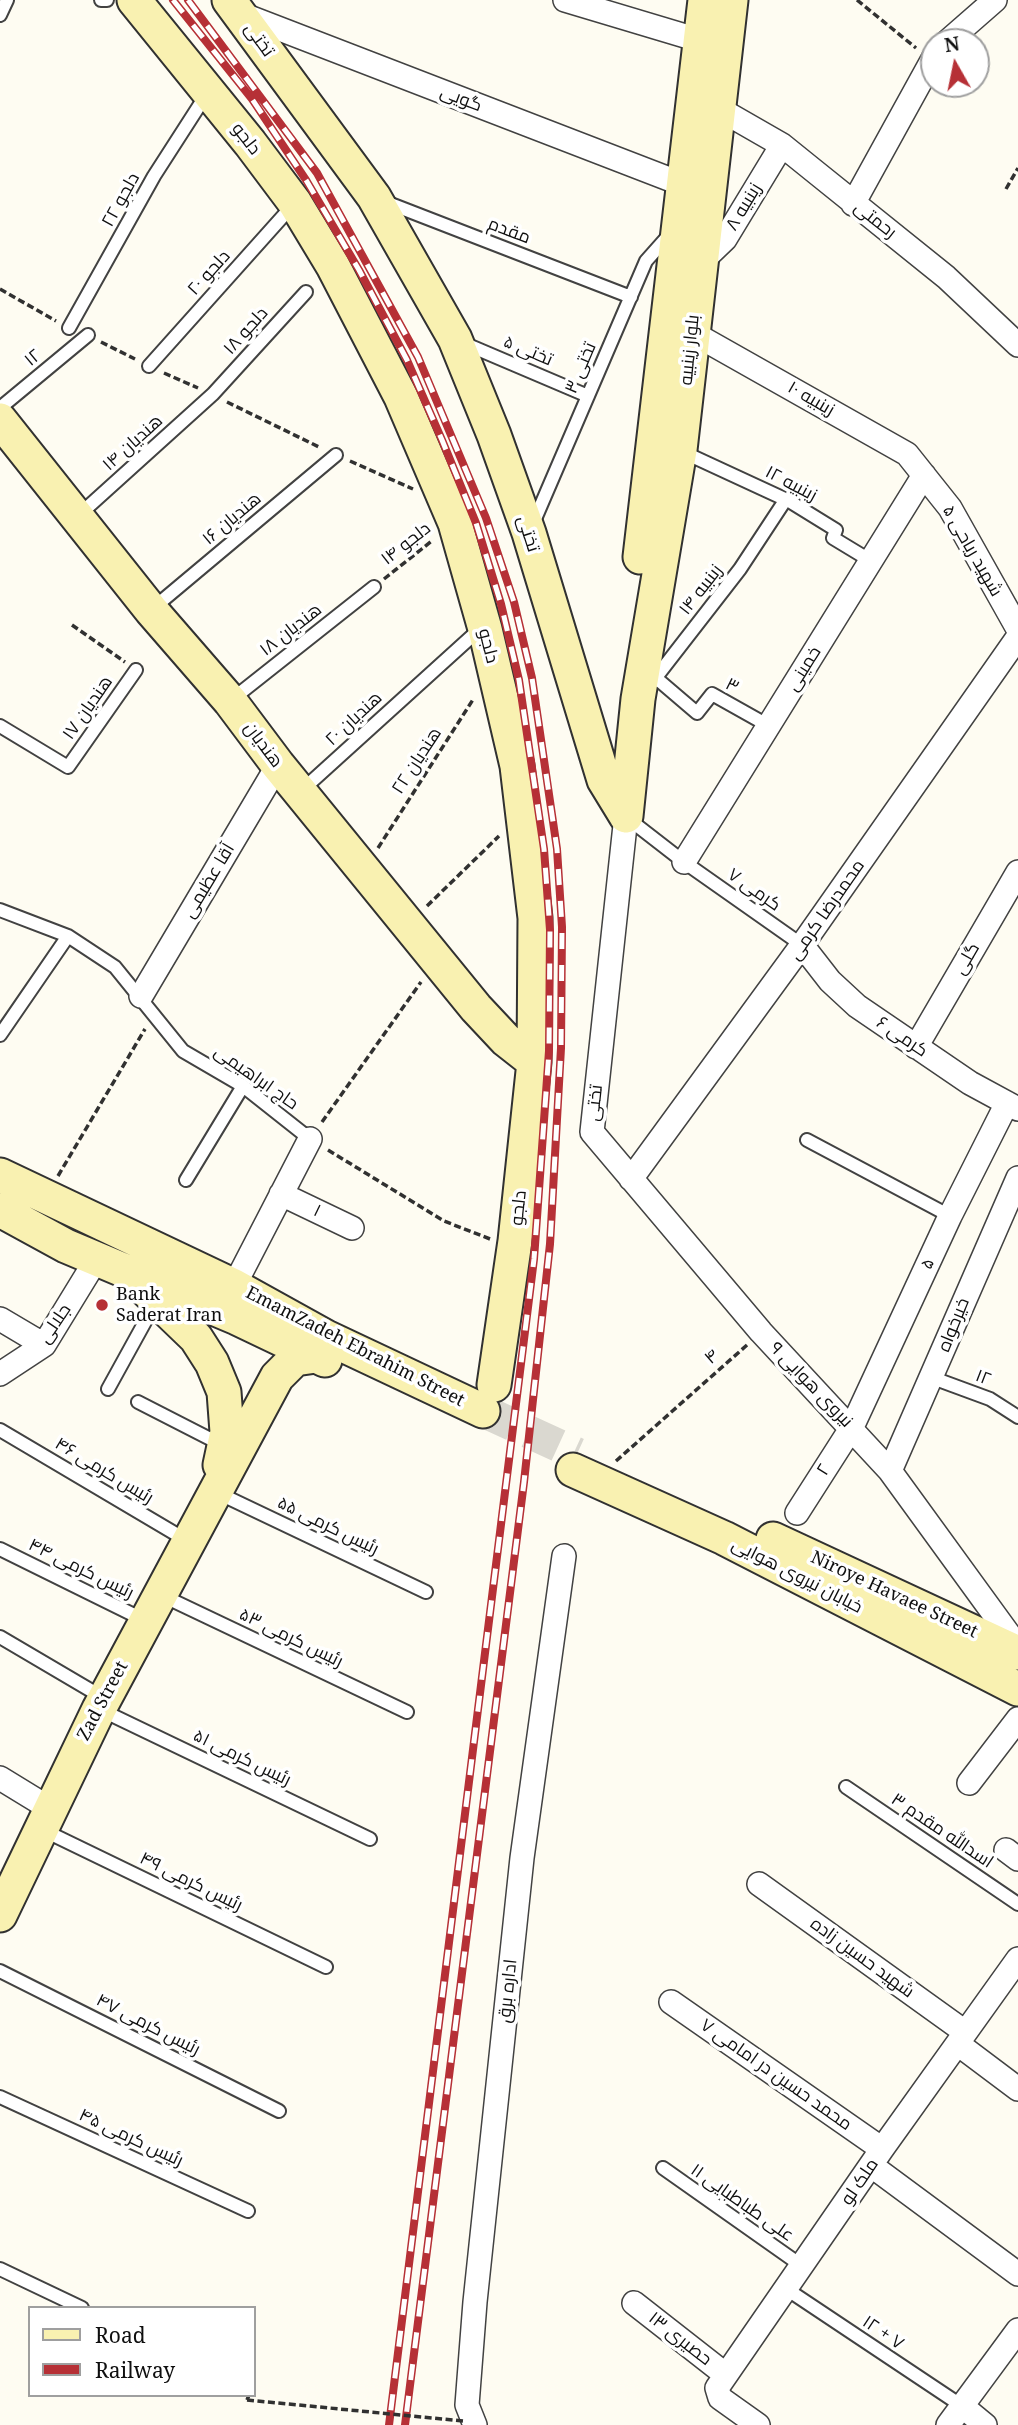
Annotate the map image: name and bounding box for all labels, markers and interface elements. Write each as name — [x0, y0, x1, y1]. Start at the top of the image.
street label: تختی — [239, 19, 279, 61]
north arrow — [920, 28, 990, 98]
text: N — [943, 30, 961, 58]
street label: گویی — [437, 81, 485, 117]
street label: دلجو — [227, 119, 265, 159]
street label: دلجو ۲۲ — [97, 169, 145, 231]
street label: زینبیه ۸ — [721, 179, 767, 235]
street label: رحمتی — [849, 197, 901, 243]
street label: مقدم — [485, 213, 533, 249]
street label: دلجو ۲۰ — [183, 246, 235, 300]
street label: دلجو ۱۸ — [219, 303, 273, 359]
street label: بلوار زینبیه — [676, 314, 704, 386]
street label: تختی ۵ — [500, 331, 556, 371]
street label: تختی ۳ — [561, 339, 601, 397]
street label: ۱۲ — [20, 345, 46, 371]
street label: زینبیه ۱۰ — [784, 377, 838, 421]
street label: هندیان ۱۴ — [98, 410, 168, 476]
street label: زینبیه ۱۲ — [761, 461, 821, 507]
street label: هندیان ۱۶ — [198, 488, 266, 550]
street label: ۵ شهید ریاحی — [937, 502, 1007, 600]
street label: تختی — [512, 513, 544, 555]
street label: دلجو ۱۴ — [377, 518, 435, 570]
street label: زینبیه ۱۴ — [675, 560, 727, 620]
street label: هندیان ۱۸ — [256, 599, 326, 661]
street label: دلجو — [473, 626, 503, 666]
street label: خمینی — [782, 643, 826, 695]
street label: هندیان ۱۷ — [58, 672, 118, 744]
street label: ۳ — [722, 674, 742, 698]
street label: هندیان ۲۰ — [321, 687, 387, 751]
street label: هندیان — [239, 718, 287, 772]
street label: هندیان ۲۲ — [388, 724, 446, 798]
street label: آقا عظیمی — [178, 840, 240, 922]
street label: محمدرضا کرمی — [784, 856, 870, 964]
street label: کرمی ۷ — [723, 864, 785, 916]
street label: گلی — [949, 939, 985, 979]
street label: کرمی ۶ — [872, 1012, 932, 1062]
street label: حاج ابراهیمی — [210, 1041, 302, 1115]
street label: تختی — [582, 1084, 608, 1122]
street label: دلجو — [506, 1190, 532, 1226]
street label: ۱ — [310, 1200, 324, 1222]
street label: ۵ — [916, 1255, 940, 1273]
street label: EmamZadeh Ebrahim Street — [242, 1282, 468, 1412]
place label: Bank Saderat Iran — [116, 1284, 222, 1326]
street label: خیرخواه — [933, 1295, 975, 1355]
marker: Bank Saderat Iran — [94, 1297, 110, 1313]
street label: جلالی — [34, 1300, 76, 1348]
street label: نیروی هوایی ۹ — [765, 1338, 857, 1432]
street label: ۴ — [700, 1345, 724, 1369]
street label: ۱۲ — [972, 1365, 994, 1391]
street label: رئیس کرمی ۴۶ — [51, 1433, 157, 1509]
street label: ۲ — [812, 1460, 836, 1480]
street label: رئیس کرمی ۵۵ — [274, 1492, 382, 1560]
street label: رئیس کرمی ۴۴ — [25, 1534, 137, 1604]
street label: خیابان نیروی هوایی — [728, 1534, 866, 1618]
street label: Niroye Havaee Street — [807, 1547, 981, 1643]
street label: رئیس کرمی ۵۳ — [236, 1604, 346, 1672]
street label: Zad Street — [73, 1658, 133, 1744]
street label: رئیس کرمی ۵۱ — [190, 1725, 294, 1791]
street label: ۳ اسدالله مقدم — [887, 1789, 997, 1873]
street label: رئیس کرمی ۴۹ — [136, 1848, 246, 1916]
street label: شهید حسین زاده — [806, 1913, 918, 2003]
street label: اداره برق — [494, 1958, 522, 2024]
street label: رئیس کرمی ۴۷ — [92, 1990, 204, 2060]
street label: ۷ محمد حسین در امامی — [696, 2015, 856, 2135]
street label: رئیس کرمی ۴۵ — [75, 2104, 187, 2172]
street label: ملک لو — [837, 2154, 883, 2210]
street label: ۱۱ علی طباطبایی — [686, 2159, 798, 2247]
legend — [28, 2306, 256, 2397]
street label: ۱۳ حصیری — [644, 2308, 716, 2370]
street label: ۱۲ + ۷ — [858, 2311, 908, 2355]
text: Road — [95, 2321, 146, 2349]
text: Railway — [95, 2356, 175, 2384]

